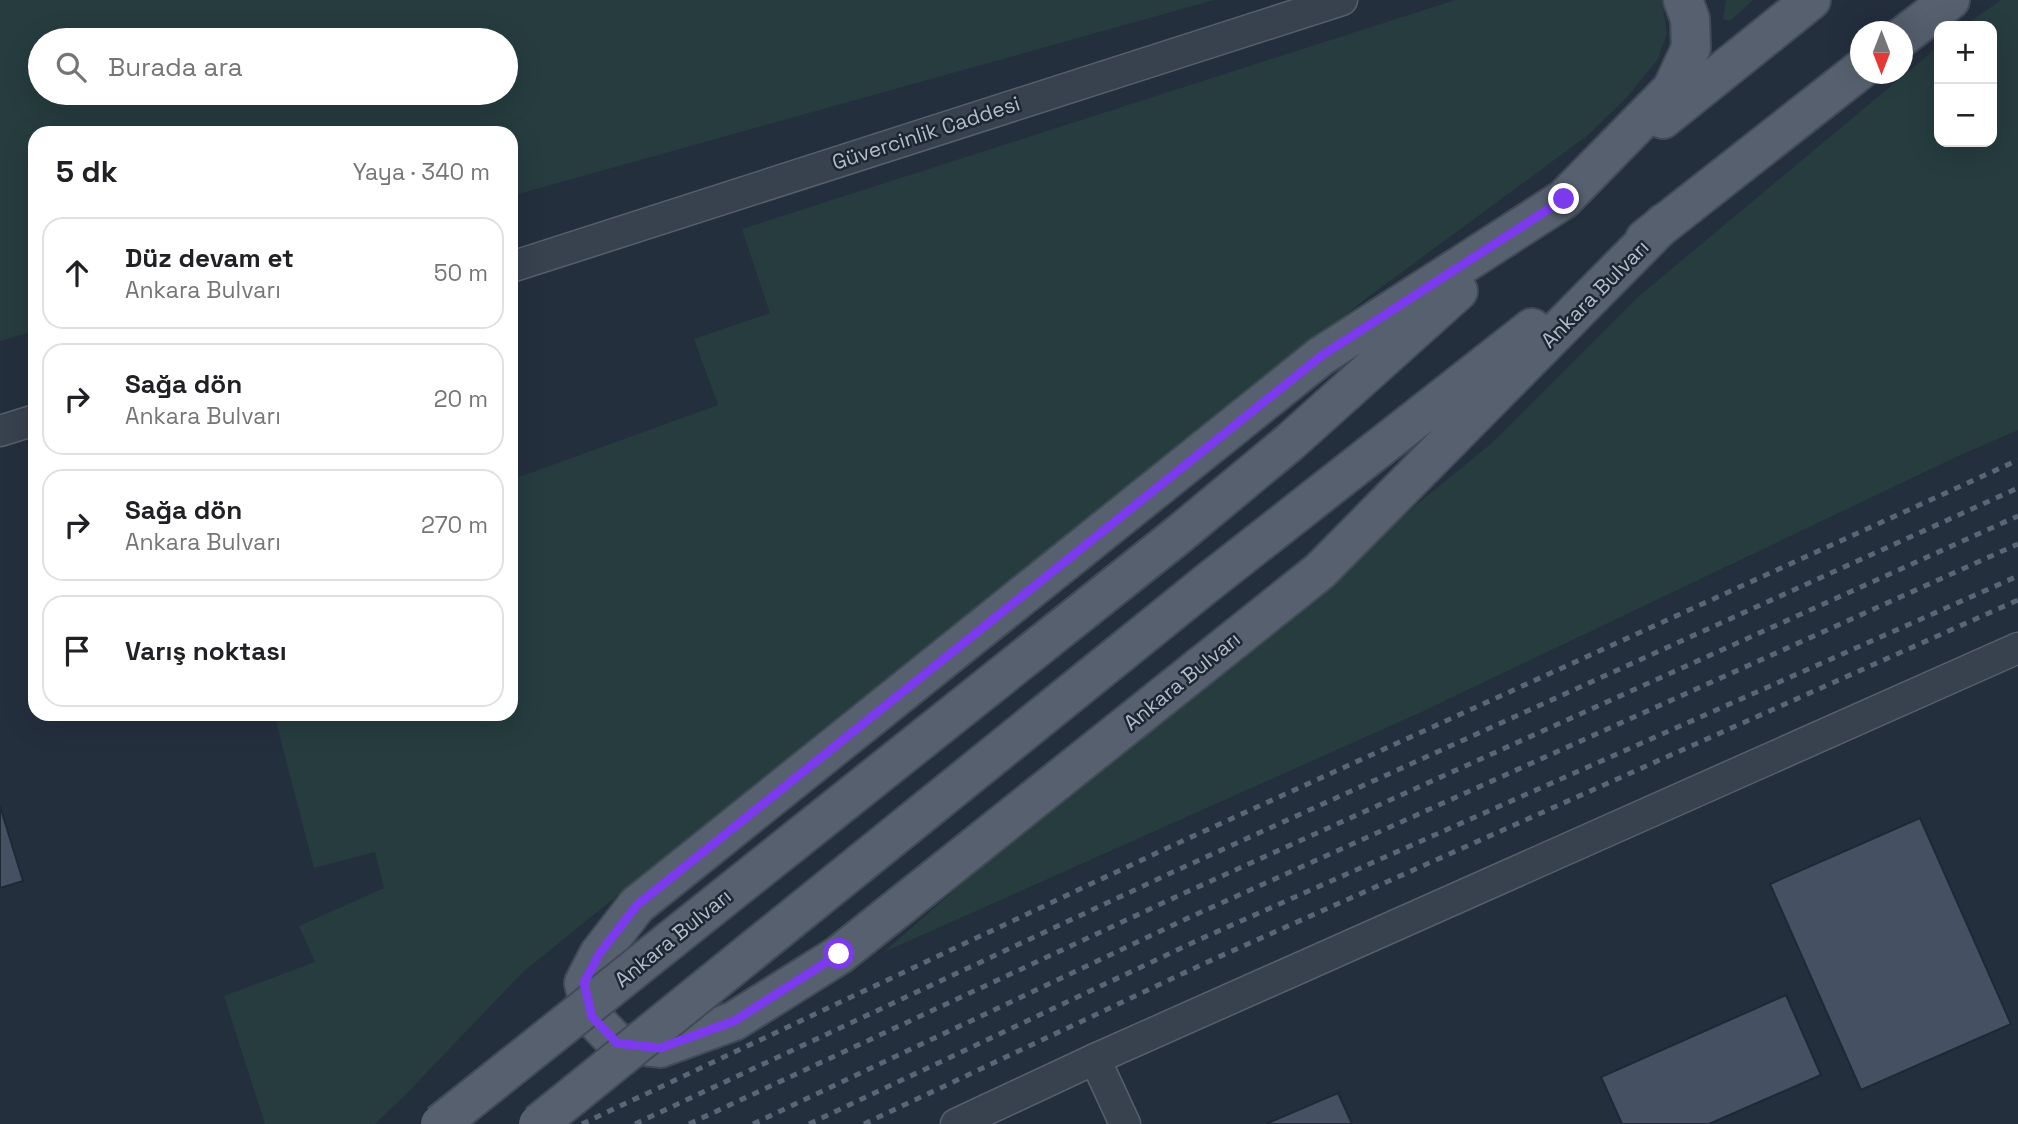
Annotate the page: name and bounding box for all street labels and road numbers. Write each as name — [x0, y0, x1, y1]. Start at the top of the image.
street label: Güvercinlik Caddesi — [828, 89, 1023, 176]
street label: Ankara Bulvarı — [1535, 234, 1654, 353]
street label: Ankara Bulvarı — [1118, 625, 1245, 736]
street label: Ankara Bulvarı — [609, 882, 736, 993]

